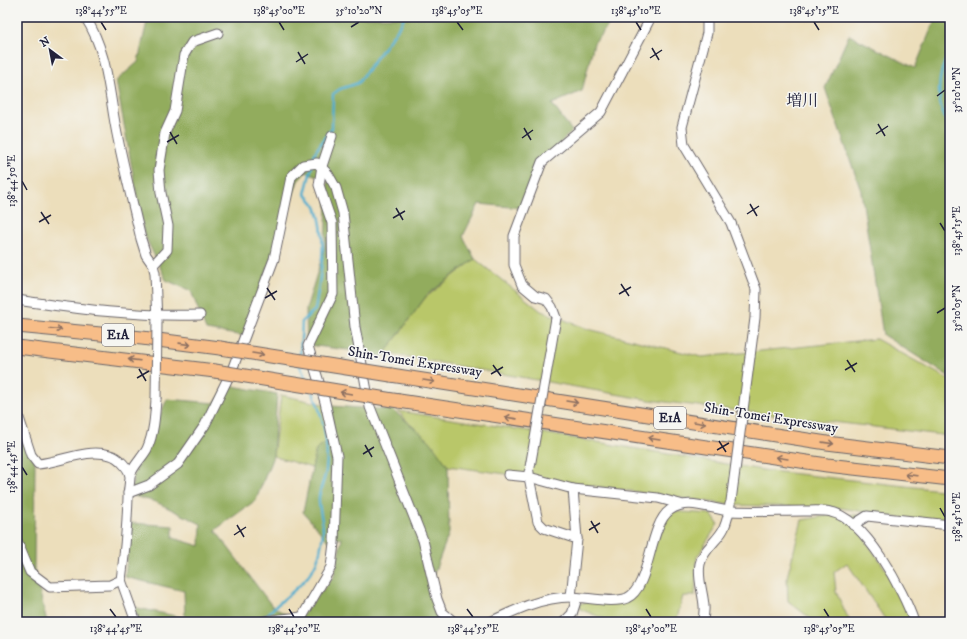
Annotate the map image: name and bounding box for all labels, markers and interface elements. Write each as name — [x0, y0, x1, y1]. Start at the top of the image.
text: 138°44'55"E — [75, 5, 127, 17]
text: 138°45'00"E — [253, 5, 305, 17]
text: 35°10'20"N — [336, 5, 382, 17]
text: 138°45'05"E — [431, 5, 483, 17]
text: 138°45'10"E — [611, 5, 661, 17]
text: 138°45'15"E — [789, 5, 839, 17]
north arrow — [30, 30, 70, 70]
text: N — [38, 34, 53, 51]
text: 35°10'10"N — [951, 67, 963, 113]
district label: 増川 — [786, 91, 818, 111]
text: 138°44'50"E — [6, 155, 18, 207]
text: 138°45'15"E — [951, 206, 963, 256]
text: 35°10'05"N — [951, 284, 963, 332]
road number: E1A — [102, 324, 134, 346]
one-way arrow — [49, 326, 62, 333]
one-way arrow — [178, 340, 191, 347]
street label: Shin-Tomei Expressway — [347, 343, 484, 382]
one-way arrow — [251, 350, 264, 358]
one-way arrow — [128, 356, 141, 364]
one-way arrow — [422, 377, 435, 385]
one-way arrow — [340, 388, 353, 396]
one-way arrow — [565, 398, 578, 406]
street label: Shin-Tomei Expressway — [703, 399, 840, 438]
road number: E1A — [654, 407, 686, 429]
one-way arrow — [505, 414, 518, 422]
one-way arrow — [693, 419, 706, 427]
one-way arrow — [648, 435, 661, 443]
one-way arrow — [821, 439, 834, 447]
text: 138°44'45"E — [6, 441, 18, 493]
one-way arrow — [776, 454, 789, 462]
one-way arrow — [905, 471, 918, 479]
text: 138°45'10"E — [951, 492, 963, 542]
text: 138°44'45"E — [90, 623, 142, 635]
text: 138°44'50"E — [268, 623, 320, 635]
text: 138°44'55"E — [447, 623, 499, 635]
text: 138°45'00"E — [625, 623, 677, 635]
text: 138°45'05"E — [803, 623, 855, 635]

